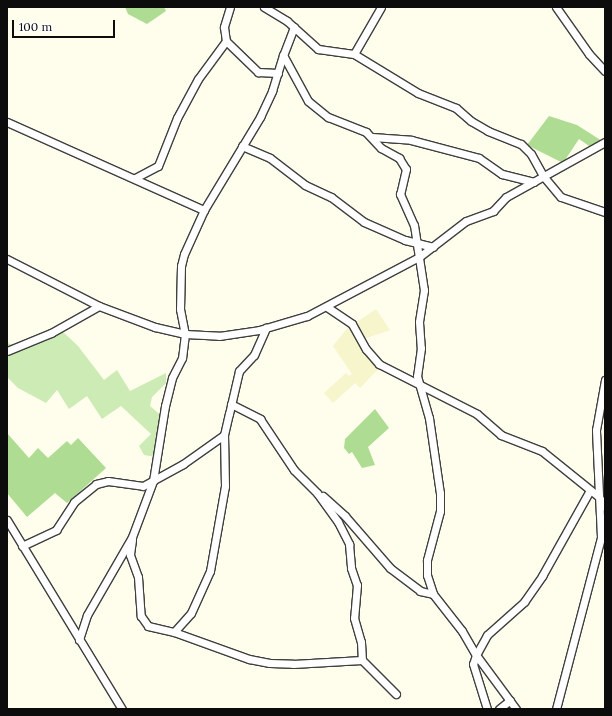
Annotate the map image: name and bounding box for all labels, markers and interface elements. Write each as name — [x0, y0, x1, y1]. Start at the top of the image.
scale bar — [14, 12, 117, 38]
text: 100 m — [19, 19, 52, 34]

